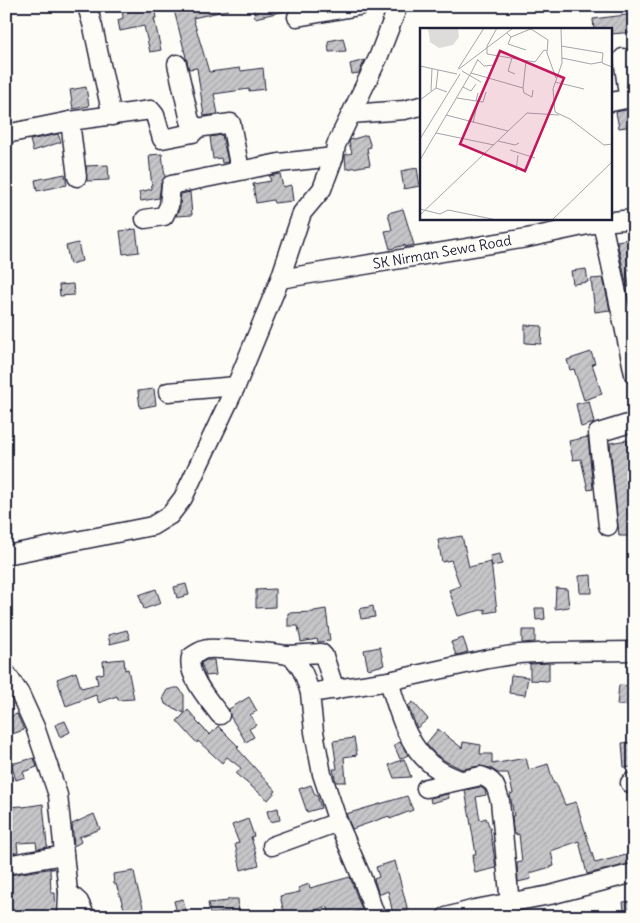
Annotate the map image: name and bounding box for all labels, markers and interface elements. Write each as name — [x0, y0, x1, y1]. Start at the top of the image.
inset map — [420, 28, 612, 220]
street label: SK Nirman Sewa Road — [371, 231, 513, 273]

